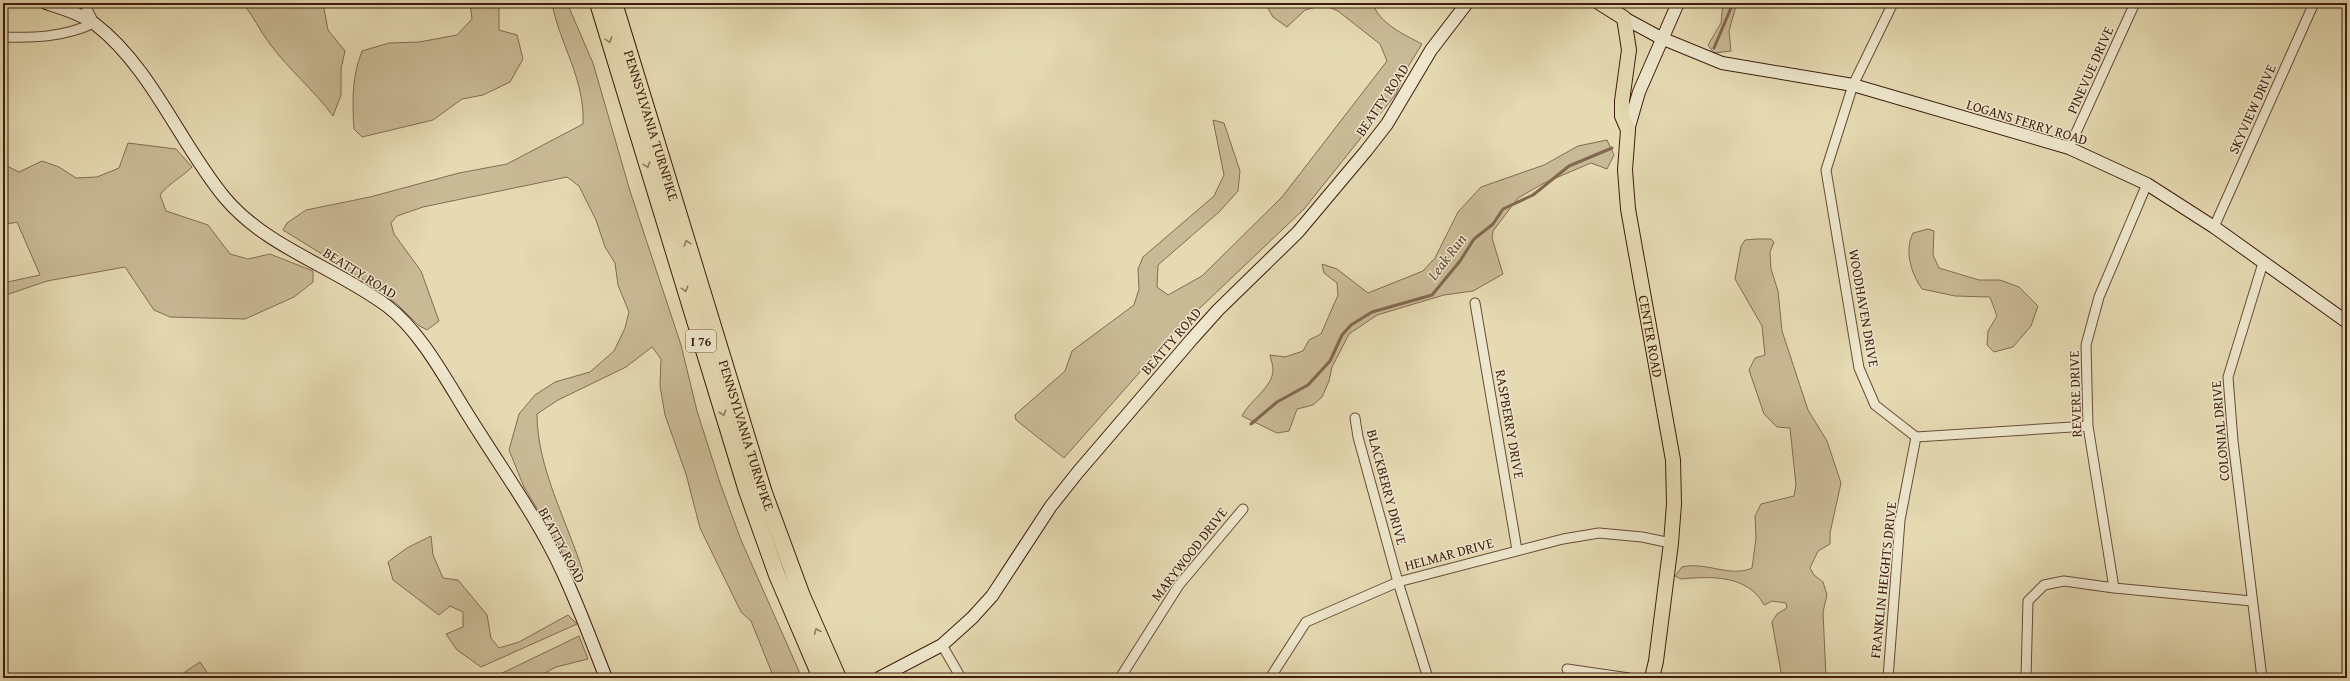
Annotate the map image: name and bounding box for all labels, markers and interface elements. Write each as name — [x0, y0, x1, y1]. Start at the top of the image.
street label: PINEVUE DRIVE — [2062, 23, 2118, 117]
one-way arrow — [604, 37, 613, 44]
street label: PENNSYLVANIA TURNPIKE — [619, 48, 684, 203]
street label: BEATTY ROAD — [1350, 60, 1414, 140]
street label: SKYVIEW DRIVE — [2223, 61, 2281, 157]
street label: LOGANS FERRY ROAD — [1964, 94, 2090, 150]
one-way arrow — [642, 161, 651, 168]
water label: Leak Run — [1422, 229, 1471, 285]
one-way arrow — [683, 240, 692, 247]
street label: BEATTY ROAD — [319, 242, 401, 304]
street label: WOODHAVEN DRIVE — [1844, 247, 1884, 369]
one-way arrow — [680, 285, 689, 292]
street label: CENTER ROAD — [1634, 294, 1668, 379]
street label: BEATTY ROAD — [1136, 303, 1206, 379]
road number: I 76 — [686, 330, 716, 352]
street label: REVERE DRIVE — [2063, 350, 2087, 438]
street label: PENNSYLVANIA TURNPIKE — [714, 357, 780, 513]
street label: RASPBERRY DRIVE — [1491, 368, 1529, 480]
street label: COLONIAL DRIVE — [2206, 380, 2234, 482]
one-way arrow — [719, 410, 727, 417]
street label: BLACKBERRY DRIVE — [1362, 427, 1412, 547]
street label: FRANKLIN HEIGHTS DRIVE — [1865, 501, 1901, 659]
street label: MARYWOOD DRIVE — [1146, 503, 1232, 605]
street label: BEATTY ROAD — [534, 504, 590, 586]
street label: HELMAR DRIVE — [1402, 533, 1496, 575]
one-way arrow — [814, 628, 822, 635]

